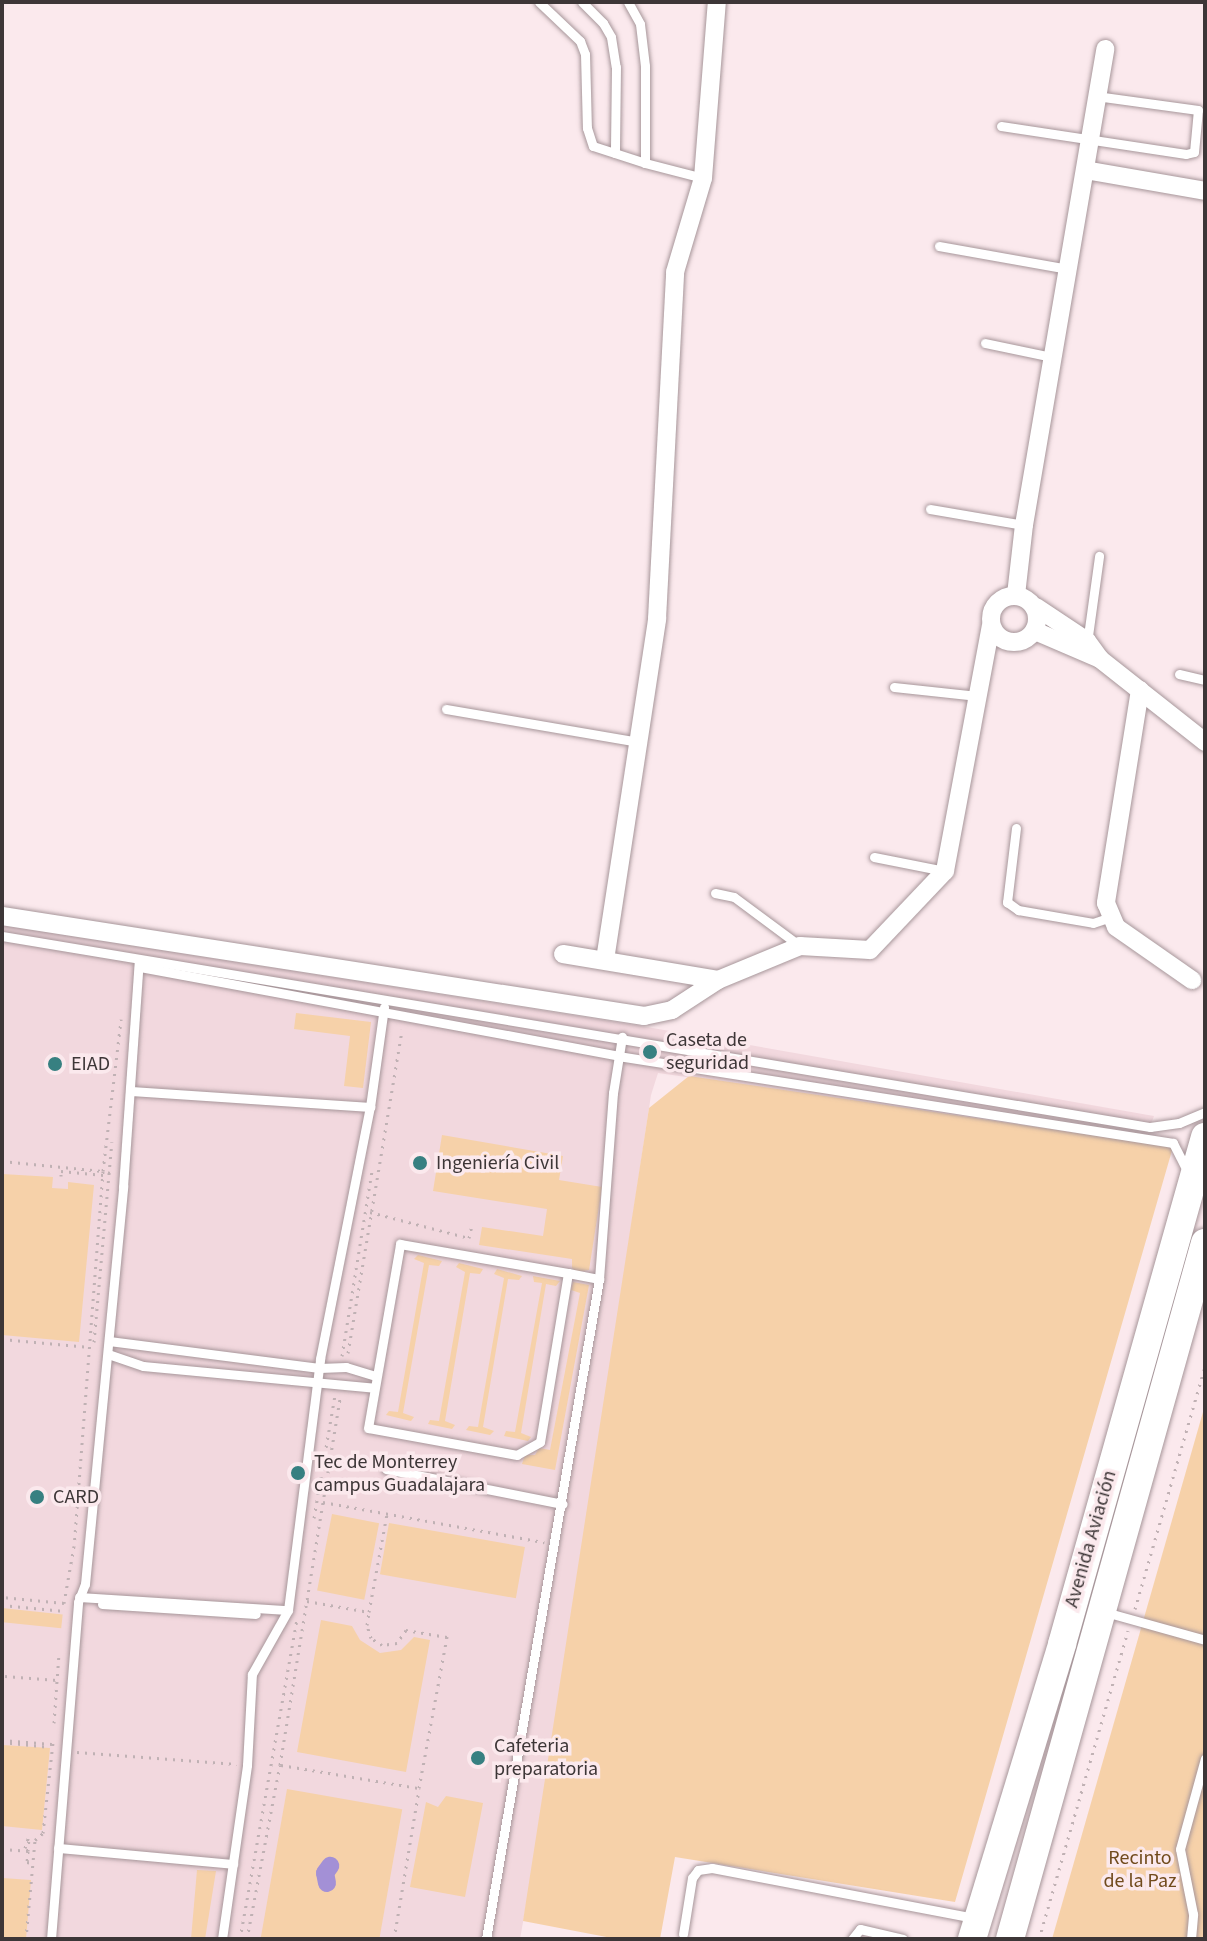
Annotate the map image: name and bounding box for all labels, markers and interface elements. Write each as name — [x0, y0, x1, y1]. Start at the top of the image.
place label: Caseta de seguridad — [666, 1028, 749, 1075]
marker: Caseta de seguridad — [641, 1043, 659, 1061]
place label: EIAD — [71, 1052, 110, 1076]
marker: EIAD — [46, 1055, 64, 1073]
place label: Ingeniería Civil — [436, 1151, 559, 1175]
marker: Ingeniería Civil — [411, 1154, 429, 1172]
place label: Tec de Monterrey campus Guadalajara — [314, 1450, 485, 1497]
marker: Tec de Monterrey campus Guadalajara — [289, 1464, 307, 1482]
street label: Avenida Aviación — [1060, 1468, 1122, 1610]
place label: CARD — [53, 1485, 99, 1509]
marker: CARD — [28, 1488, 46, 1506]
place label: Cafeteria preparatoria — [494, 1734, 598, 1781]
marker: Cafeteria preparatoria — [469, 1749, 487, 1767]
park label: Recinto de la Paz — [1103, 1846, 1177, 1893]

